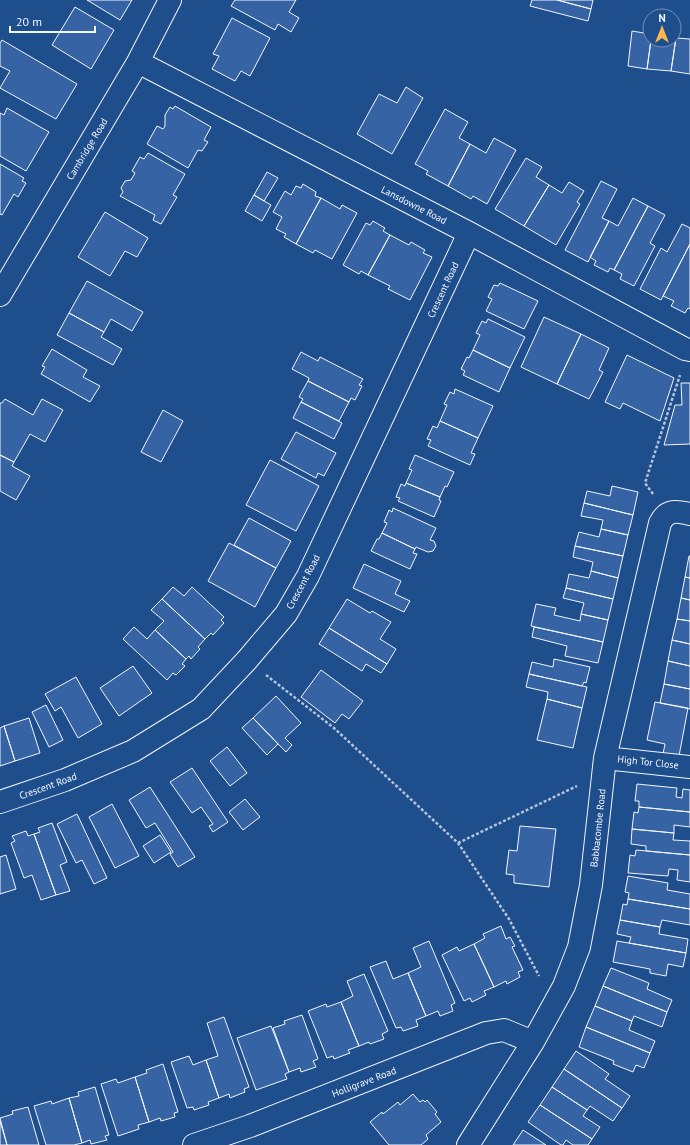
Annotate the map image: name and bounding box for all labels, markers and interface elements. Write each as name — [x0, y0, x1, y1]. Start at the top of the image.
scale bar — [10, 8, 95, 34]
north arrow — [642, 8, 682, 48]
text: N — [658, 11, 666, 25]
text: 20 m — [16, 14, 42, 29]
street label: Cambridge Road — [63, 116, 111, 182]
street label: Lansdowne Road — [379, 183, 449, 227]
street label: Crescent Road — [424, 260, 462, 320]
street label: Crescent Road — [283, 552, 323, 612]
street label: High Tor Close — [617, 752, 679, 772]
street label: Crescent Road — [17, 770, 79, 802]
street label: Babbacombe Road — [587, 788, 609, 868]
street label: Holligrave Road — [330, 1064, 398, 1100]

